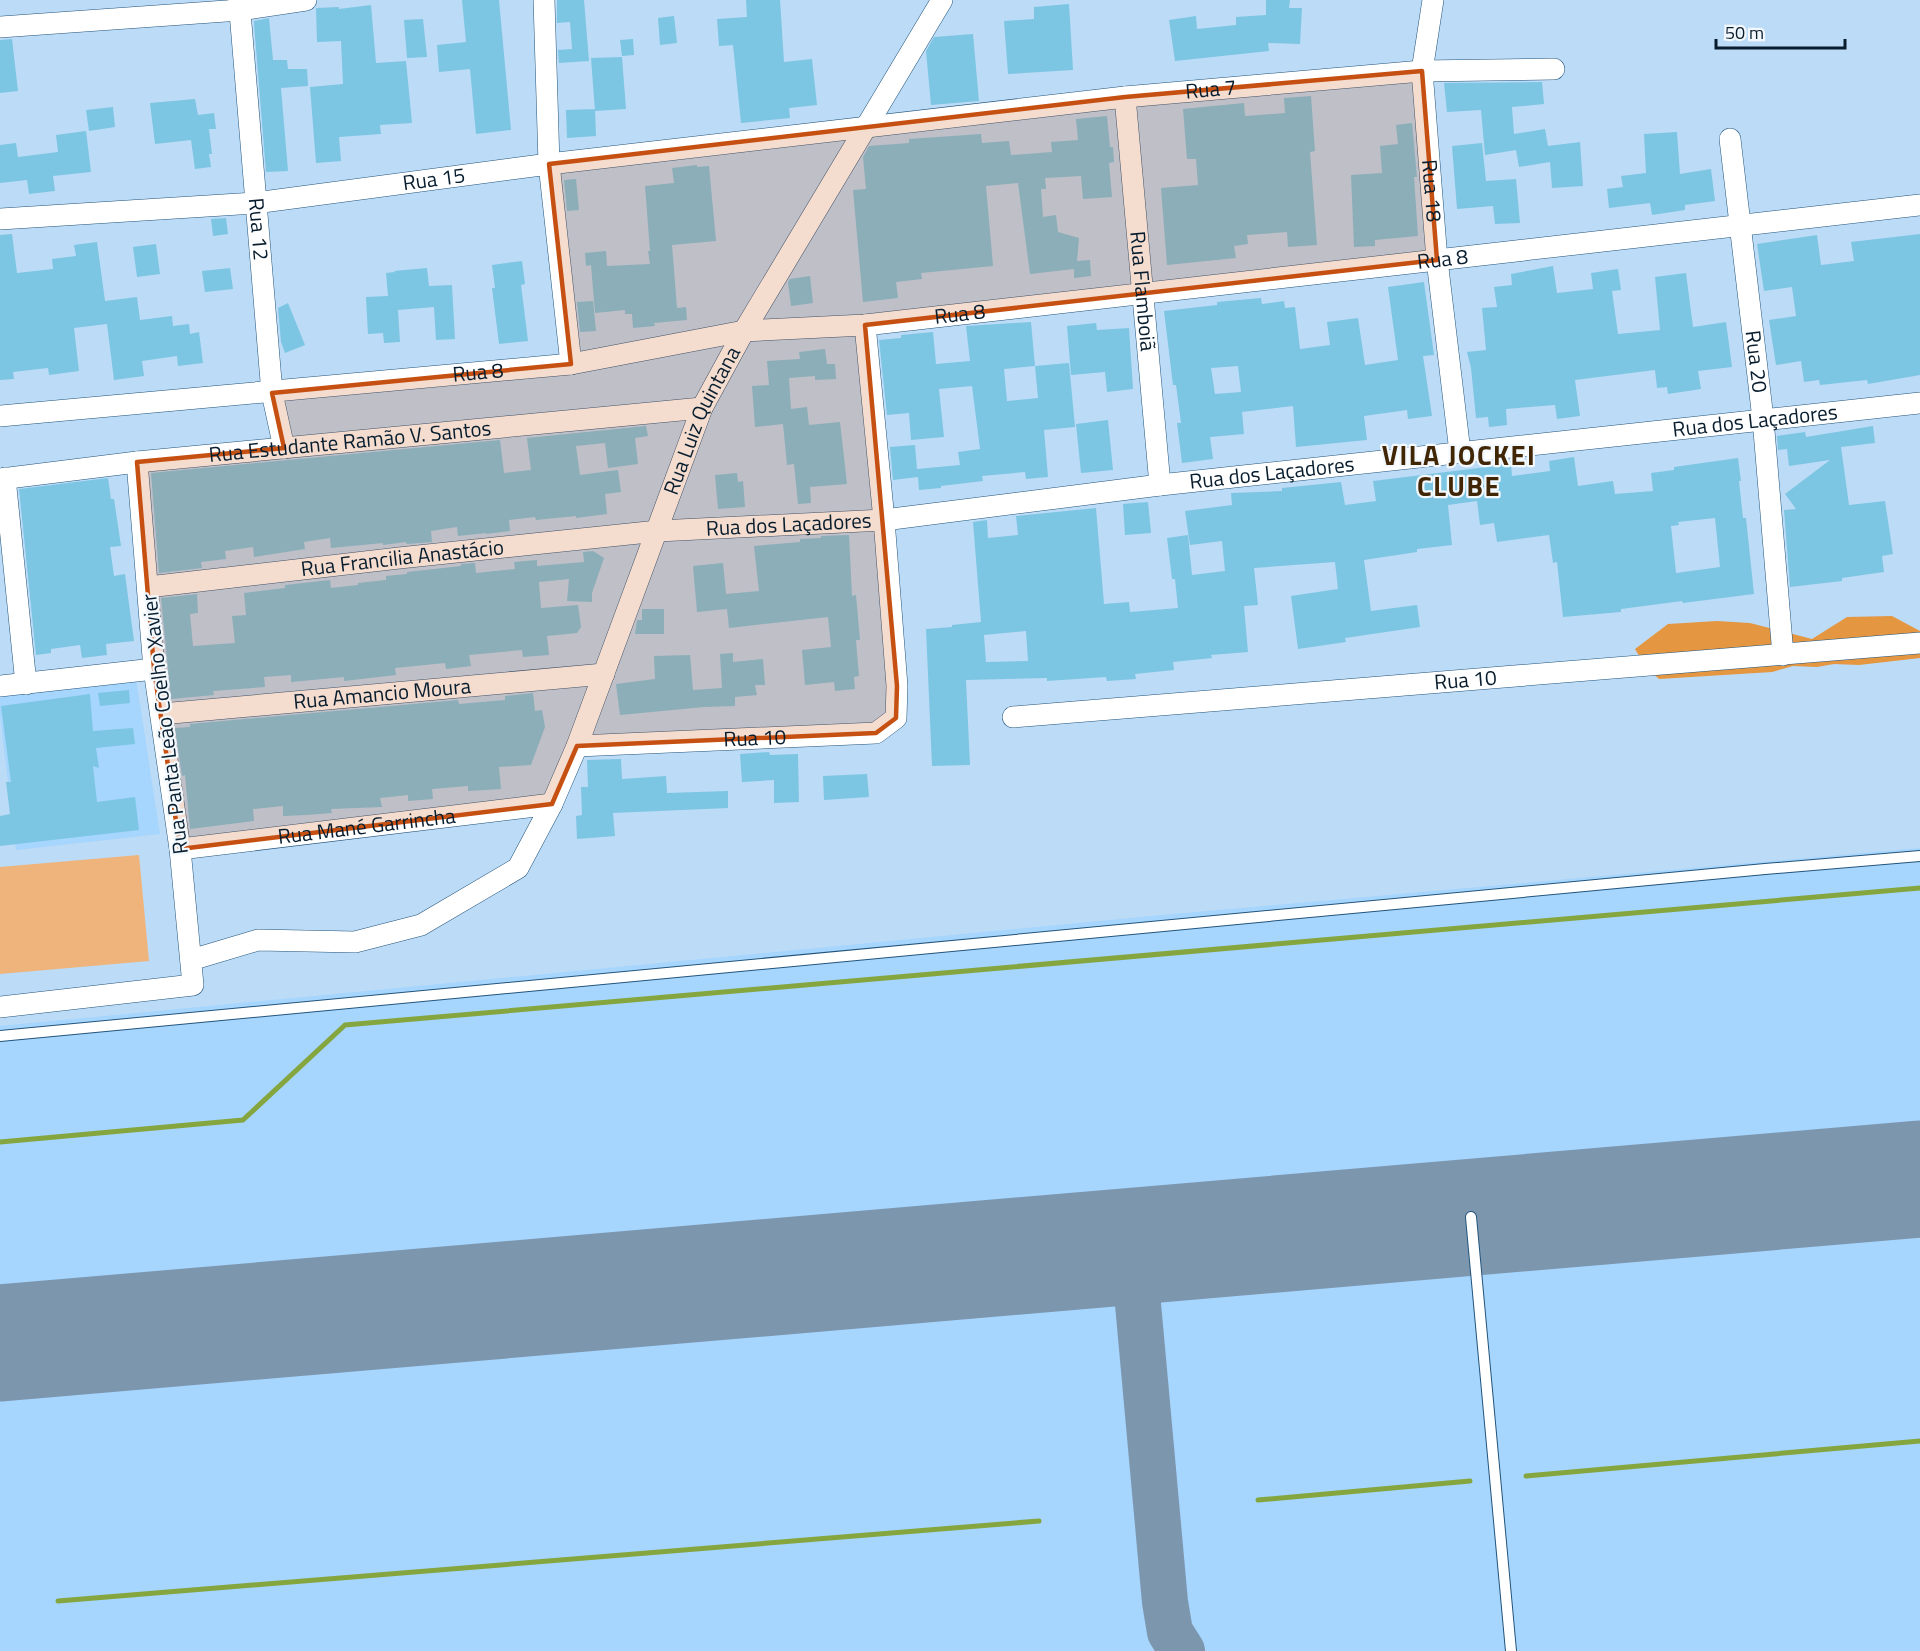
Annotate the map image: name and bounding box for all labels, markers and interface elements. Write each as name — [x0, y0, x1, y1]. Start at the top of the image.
scale bar — [1716, 12, 1845, 50]
text: 50 m — [1725, 19, 1764, 46]
street label: Rua 7 — [1184, 70, 1237, 107]
street label: Rua 15 — [401, 158, 467, 198]
street label: Rua 18 — [1414, 158, 1451, 223]
street label: Rua 12 — [241, 197, 278, 262]
street label: Rua Flamboiã — [1122, 230, 1165, 353]
street label: Rua 8 — [1415, 239, 1470, 277]
street label: Rua 8 — [933, 294, 987, 332]
street label: Rua 20 — [1738, 328, 1777, 394]
street label: Rua Luiz Quintana — [654, 340, 748, 499]
street label: Rua 8 — [451, 353, 505, 390]
street label: Rua dos Laçadores — [1671, 395, 1839, 445]
street label: Rua Estudante Ramão V. Santos — [207, 411, 493, 470]
district label: VILA JOCKEI CLUBE — [1382, 434, 1536, 506]
street label: Rua dos Laçadores — [1188, 447, 1356, 497]
street label: Rua dos Laçadores — [705, 504, 872, 544]
street label: Rua Francilia Anastácio — [299, 530, 505, 584]
street label: Rua Panta Leão Coelho Xavier — [132, 592, 196, 856]
street label: Rua 10 — [1433, 661, 1498, 698]
street label: Rua Amancio Moura — [292, 669, 473, 717]
street label: Rua 10 — [723, 720, 787, 755]
street label: Rua Mané Garrincha — [276, 799, 458, 852]

